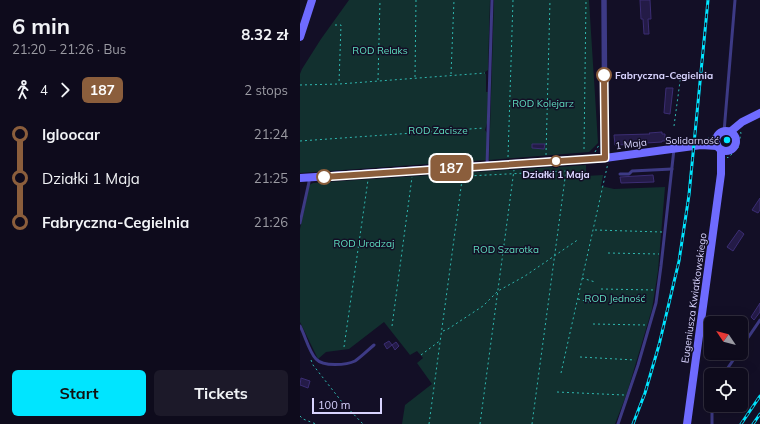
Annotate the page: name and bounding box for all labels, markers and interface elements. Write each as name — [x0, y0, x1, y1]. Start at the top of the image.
text: 6 min — [12, 12, 70, 40]
text: 8.32 zł — [241, 25, 288, 44]
text: 21:20 – 21:26 · Bus — [12, 41, 126, 57]
park label: ROD Relaks — [352, 44, 408, 57]
marker: Fabryczna-Cegielnia — [596, 67, 612, 83]
place label: Fabryczna-Cegielnia — [615, 69, 713, 82]
icon: walk — [12, 79, 34, 101]
icon: forward — [54, 79, 76, 101]
text: 187 — [90, 81, 115, 99]
text: 4 — [40, 82, 48, 98]
text: 2 stops — [244, 82, 288, 98]
park label: ROD Kolejarz — [512, 97, 574, 110]
park label: ROD Zacisze — [408, 124, 468, 137]
text: Igloocar — [42, 125, 100, 144]
text: 21:24 — [254, 126, 288, 142]
place label: Solidarność — [665, 134, 719, 147]
marker: Solidarność — [722, 135, 732, 145]
street label: 1 Maja — [615, 136, 647, 152]
line badge: 187 — [428, 155, 474, 181]
marker: Działki 1 Maja — [550, 155, 562, 167]
text: 187 — [438, 159, 464, 177]
place label: Działki 1 Maja — [522, 168, 590, 181]
text: Działki 1 Maja — [42, 169, 140, 188]
unlabelled marker — [316, 169, 332, 185]
text: 21:25 — [254, 170, 288, 186]
text: Fabryczna-Cegielnia — [42, 213, 189, 232]
text: 21:26 — [254, 214, 288, 230]
street label: Eugeniusza Kwiatkowskiego — [678, 232, 710, 364]
park label: ROD Urodzaj — [334, 237, 394, 250]
park label: ROD Szarotka — [473, 243, 539, 256]
park label: ROD Jedność — [585, 292, 645, 305]
north arrow — [704, 316, 748, 360]
map controls — [704, 316, 748, 412]
button: locate — [704, 368, 748, 412]
button: Start — [12, 370, 146, 416]
button: Tickets — [154, 370, 288, 416]
scale bar — [312, 396, 382, 415]
text: 100 m — [318, 398, 350, 412]

